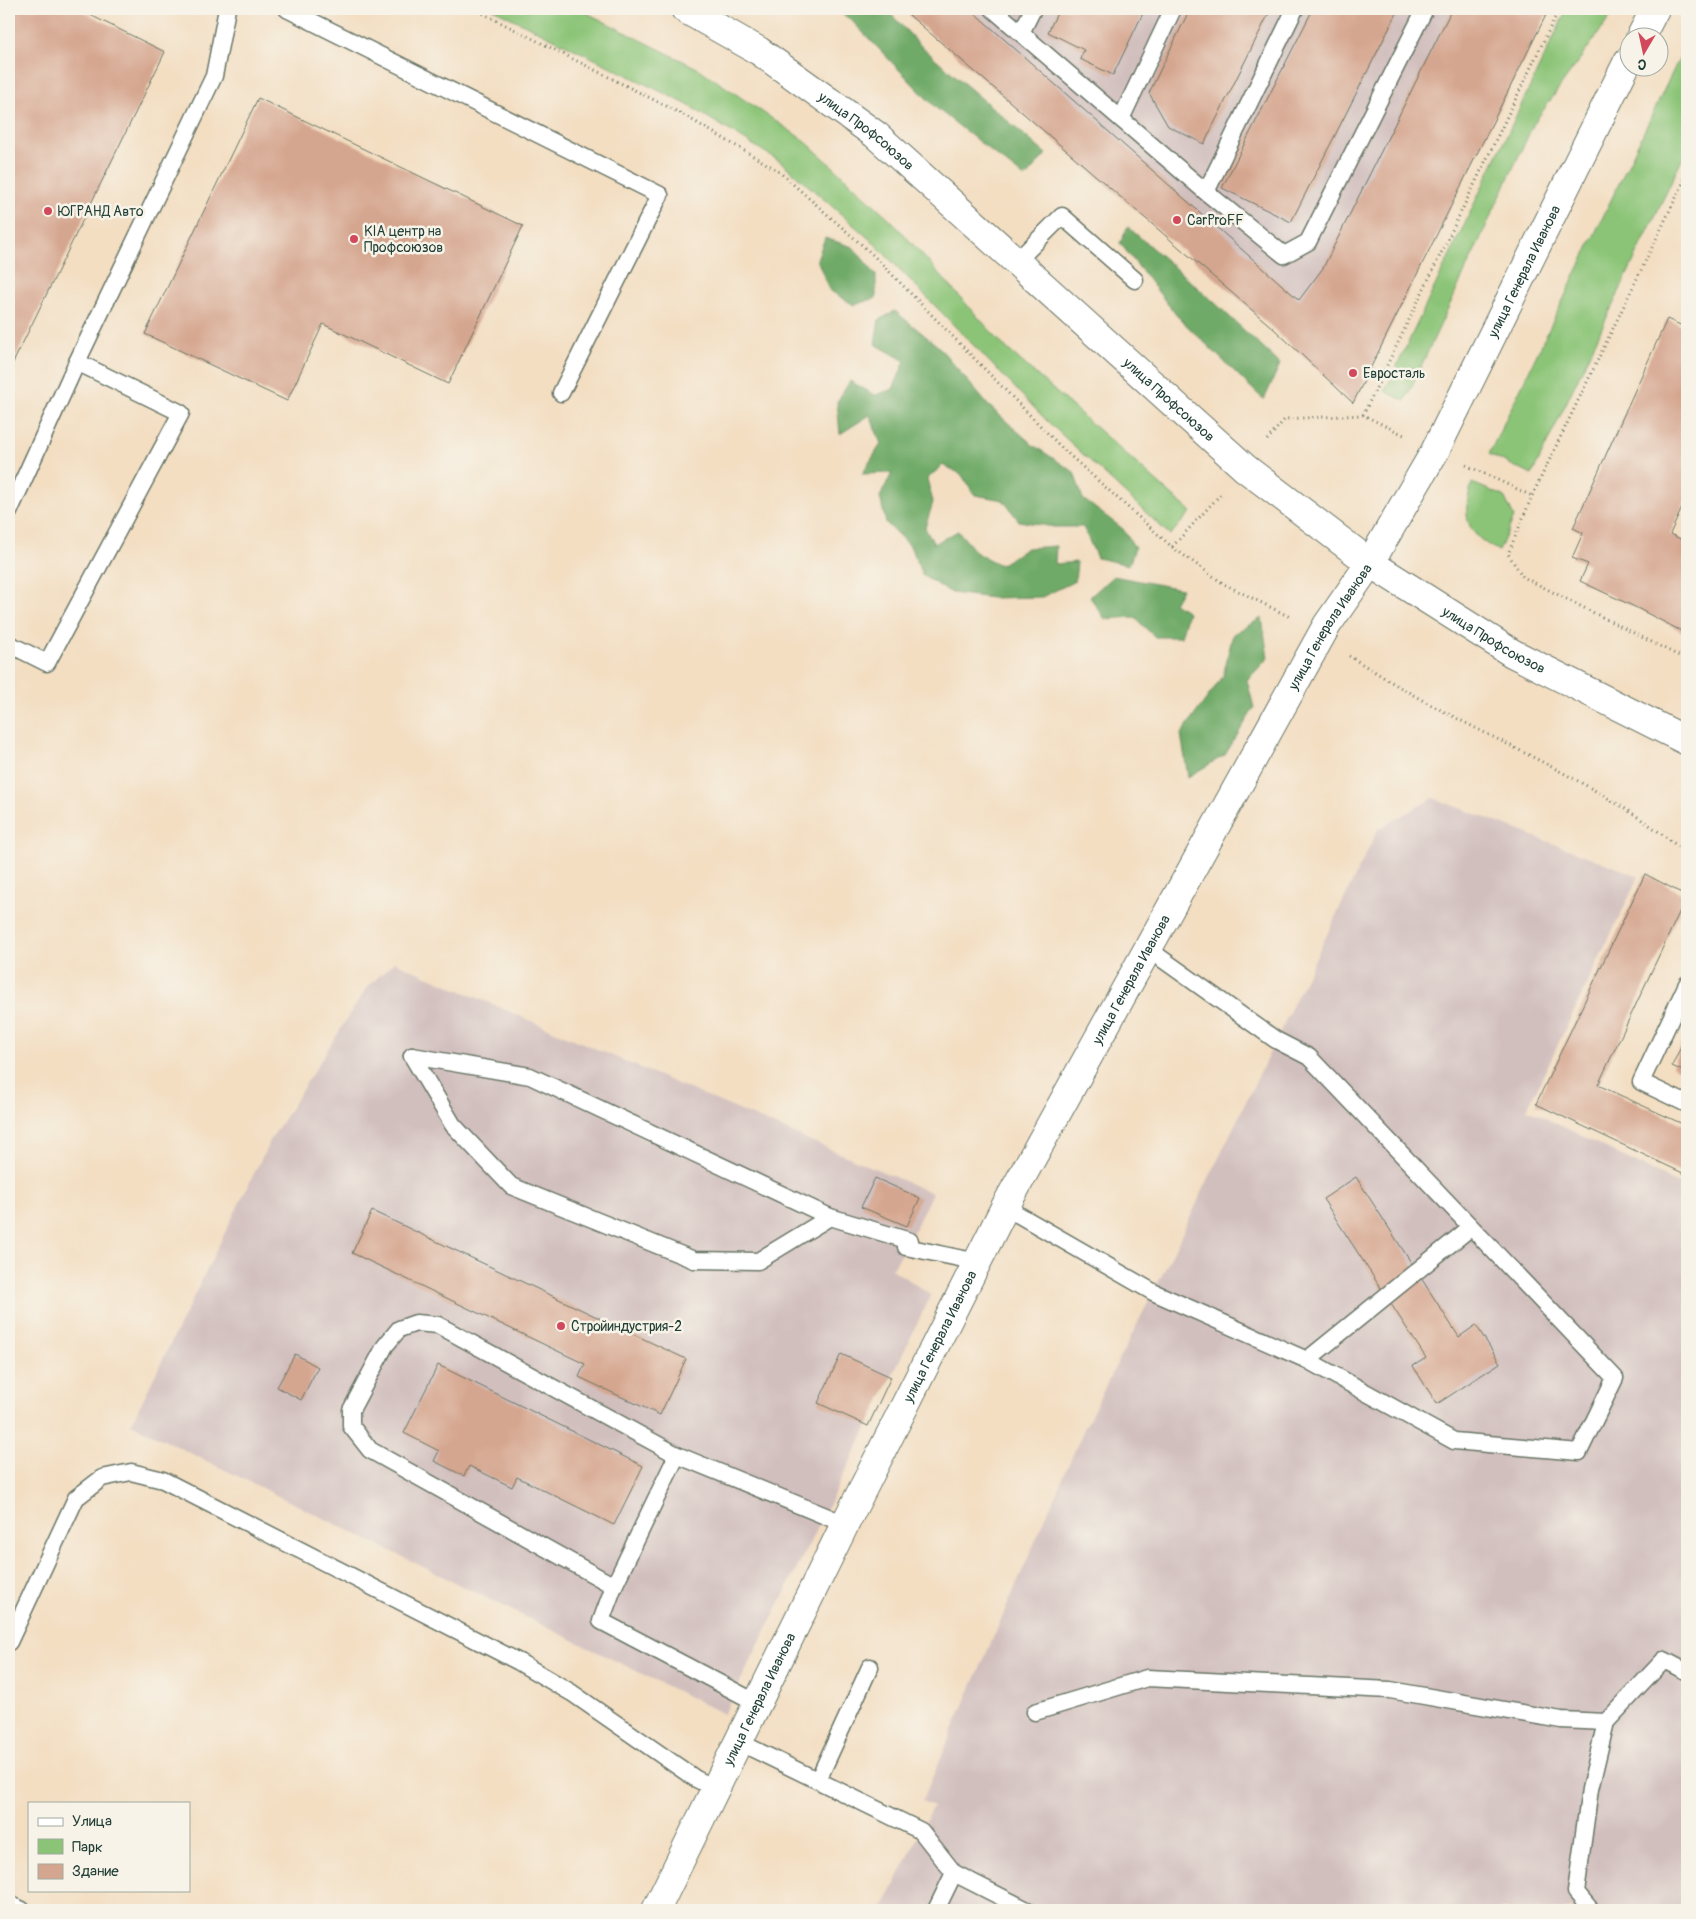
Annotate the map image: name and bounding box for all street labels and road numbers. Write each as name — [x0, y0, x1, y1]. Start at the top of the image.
street label: улица Профсоюзов — [814, 88, 917, 174]
street label: улица Генерала Иванова — [1484, 203, 1564, 341]
street label: улица Профсоюзов — [1119, 354, 1218, 446]
street label: улица Генерала Иванова — [1284, 561, 1376, 694]
street label: улица Профсоюзов — [1438, 602, 1548, 677]
street label: улица Генерала Иванова — [1088, 912, 1174, 1048]
street label: улица Генерала Иванова — [899, 1268, 980, 1406]
street label: улица Генерала Иванова — [720, 1630, 799, 1769]

